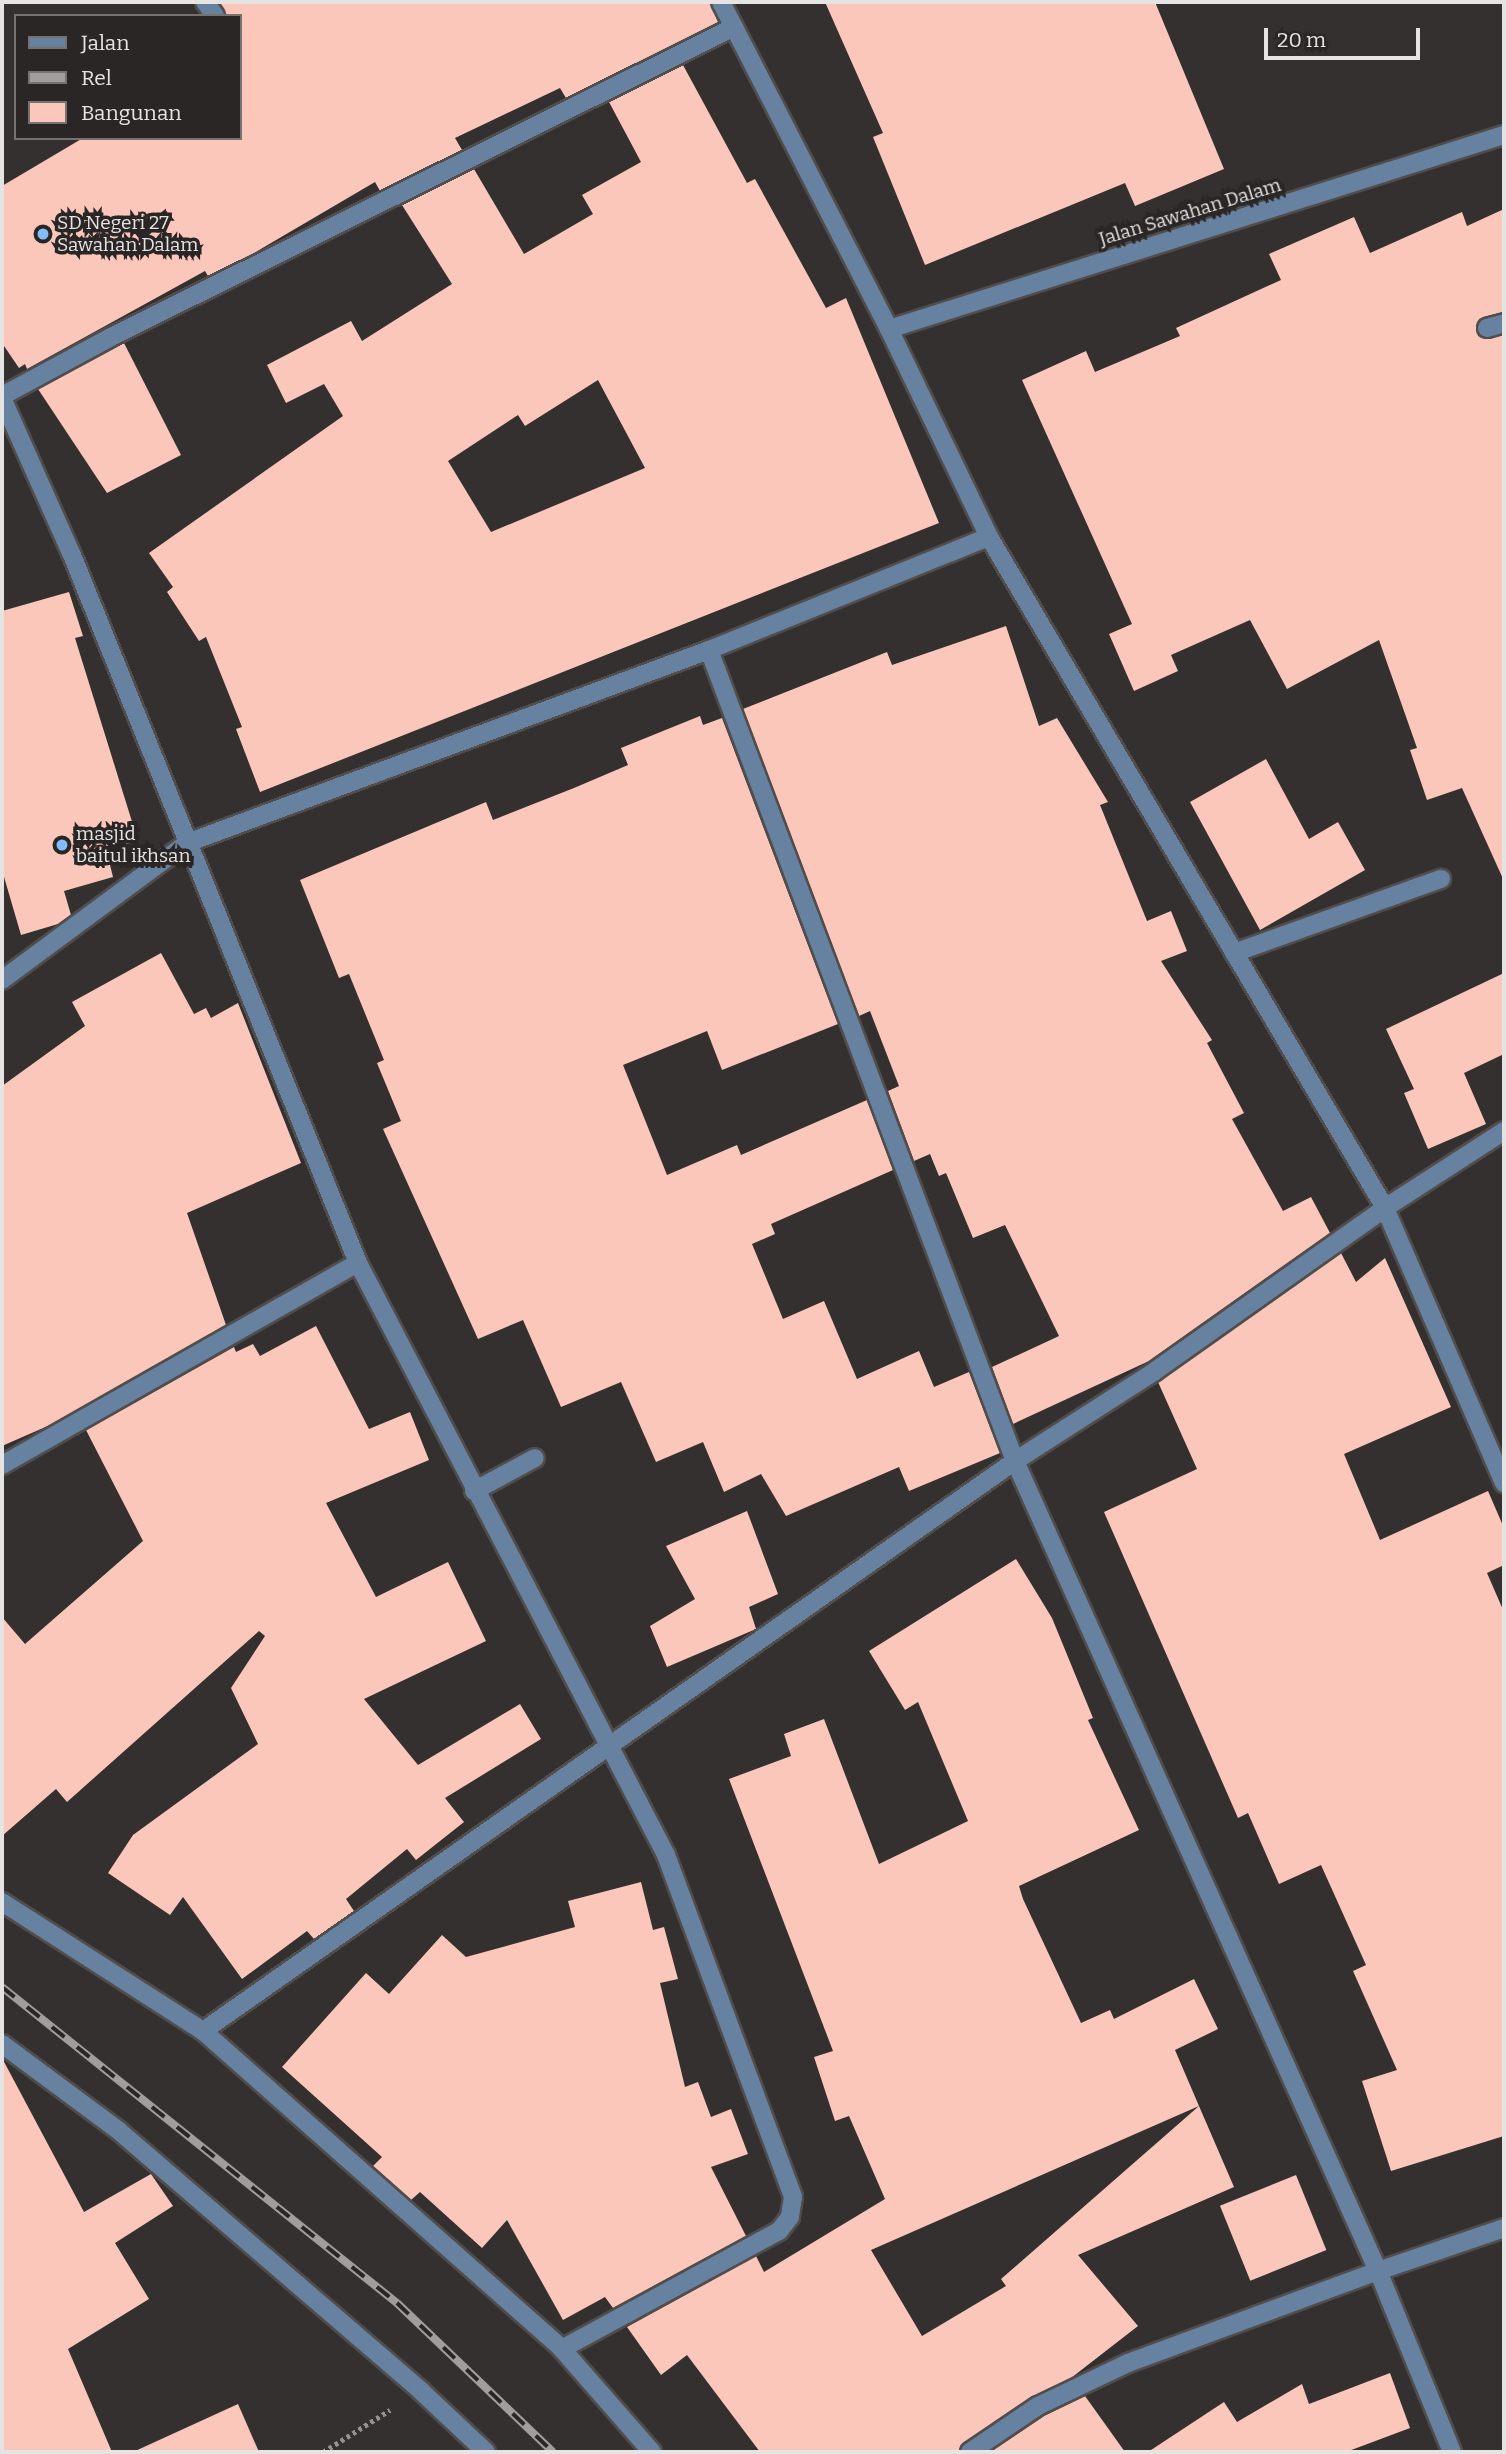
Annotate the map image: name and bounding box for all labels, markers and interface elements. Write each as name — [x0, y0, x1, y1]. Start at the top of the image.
legend — [14, 14, 242, 140]
scale bar — [1268, 14, 1424, 58]
text: 20 m — [1277, 27, 1326, 53]
text: Jalan — [81, 30, 130, 56]
text: Rel — [81, 65, 112, 91]
text: Bangunan — [81, 100, 182, 126]
street label: Jalan Sawahan Dalam — [1096, 173, 1284, 251]
place label: SD Negeri 27 Sawahan Dalam — [57, 212, 198, 256]
marker: SD Negeri 27 Sawahan Dalam — [35, 226, 51, 242]
place label: masjid baitul ikhsan — [76, 823, 190, 867]
marker: masjid baitul ikhsan — [54, 837, 70, 853]

